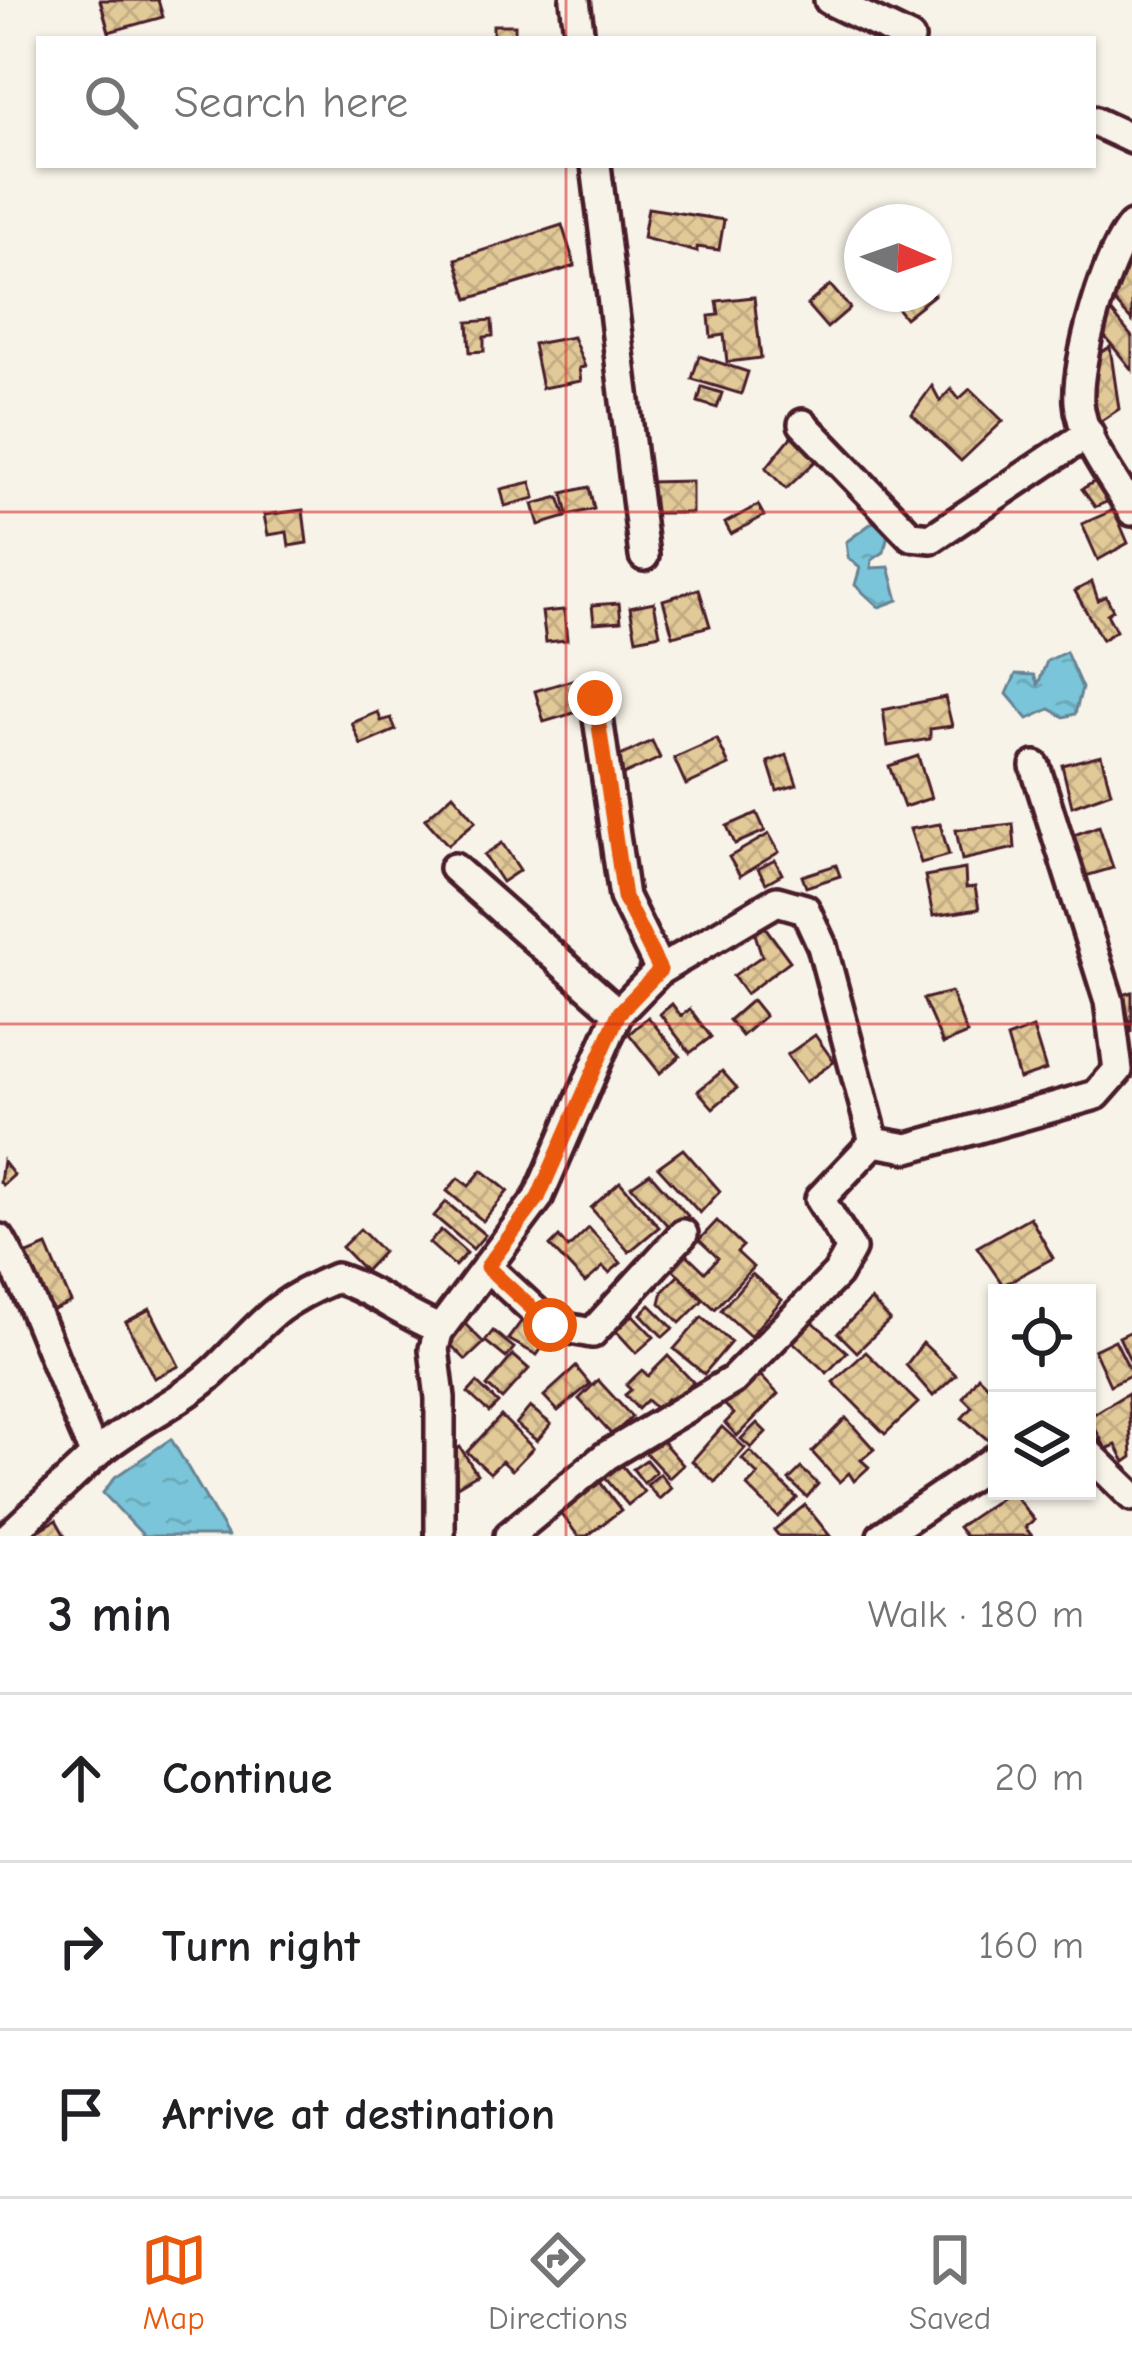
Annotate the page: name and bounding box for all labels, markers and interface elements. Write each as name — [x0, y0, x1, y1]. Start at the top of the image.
search box — [36, 36, 1096, 168]
icon: search — [78, 69, 144, 135]
text: Search here — [174, 76, 408, 128]
north arrow — [844, 204, 952, 312]
route end — [568, 671, 622, 725]
map controls — [988, 1284, 1096, 1500]
button: locate — [988, 1284, 1096, 1392]
route start — [523, 1298, 577, 1352]
button: layers — [988, 1392, 1096, 1500]
text: 3 min — [48, 1585, 172, 1644]
text: Walk · 180 m — [868, 1592, 1084, 1637]
icon: ahead — [48, 1745, 114, 1811]
text: Continue — [162, 1752, 332, 1804]
text: 20 m — [995, 1755, 1084, 1800]
icon: right — [48, 1913, 114, 1979]
text: Turn right — [162, 1920, 360, 1972]
text: 160 m — [978, 1923, 1084, 1968]
icon: arrive — [48, 2081, 114, 2147]
text: Arrive at destination — [162, 2088, 555, 2140]
tab: Map — [141, 2227, 207, 2337]
tab: Directions — [488, 2227, 628, 2337]
tab: Saved — [909, 2227, 991, 2337]

